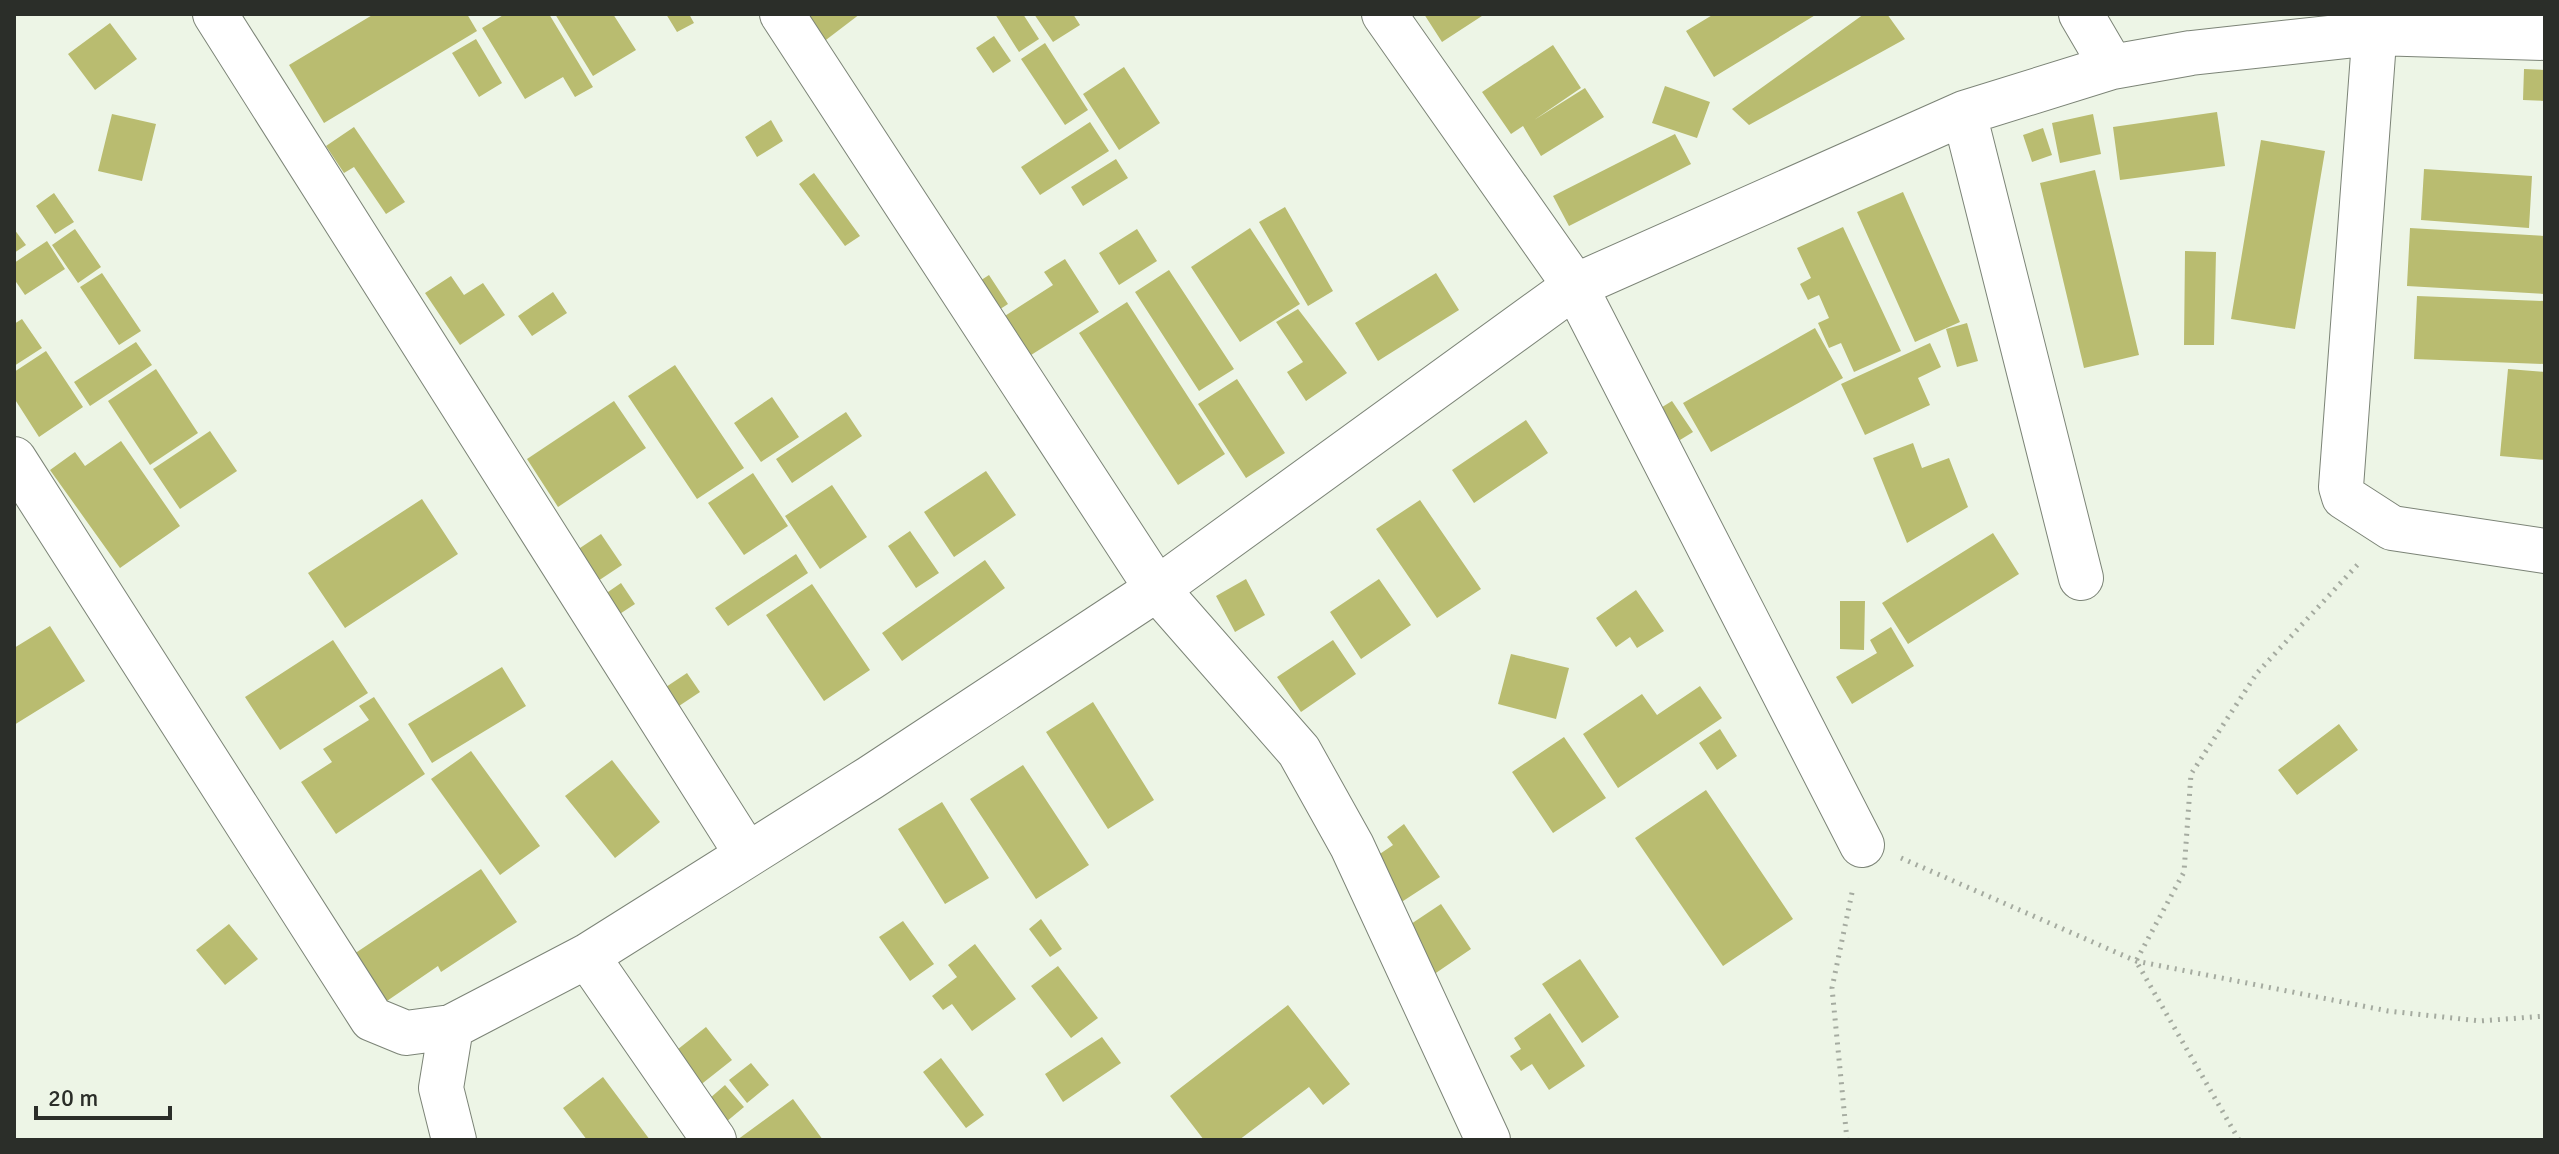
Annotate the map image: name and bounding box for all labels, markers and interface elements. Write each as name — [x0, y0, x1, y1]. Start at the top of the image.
scale bar — [36, 1070, 170, 1120]
text: 20 m — [48, 1083, 98, 1113]

